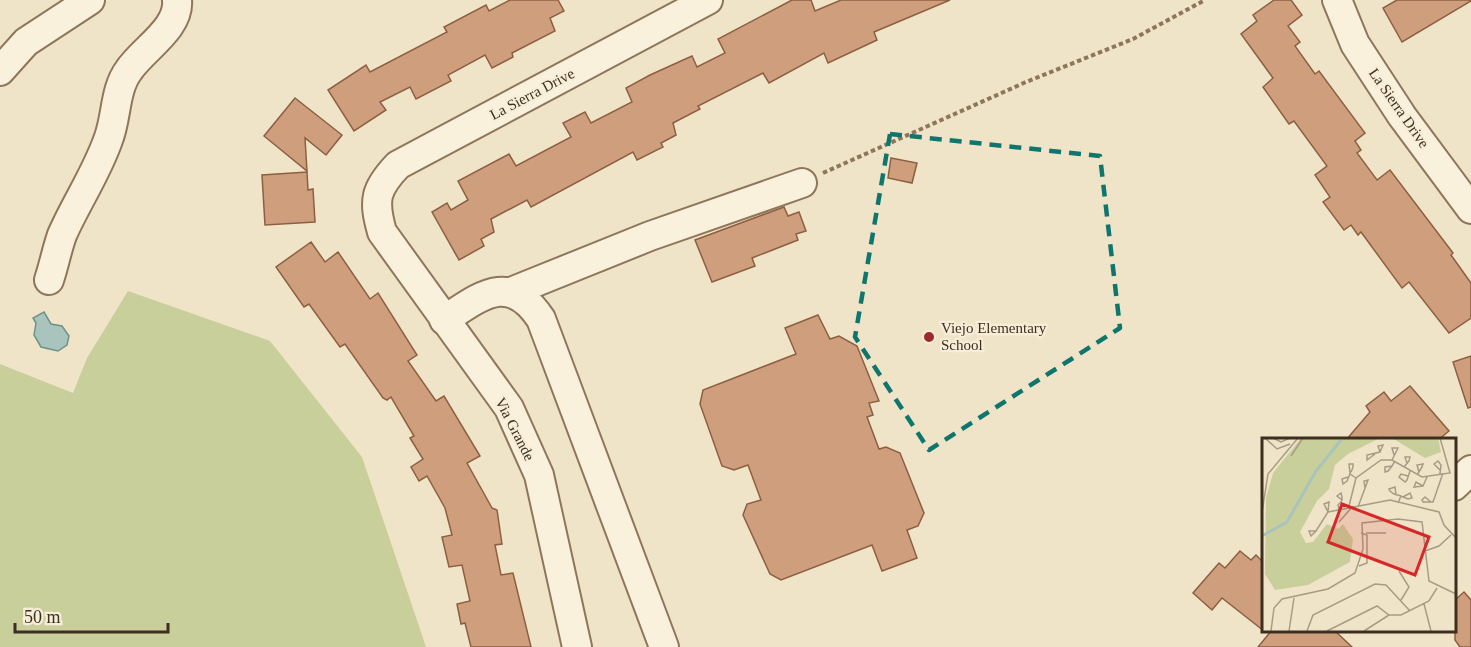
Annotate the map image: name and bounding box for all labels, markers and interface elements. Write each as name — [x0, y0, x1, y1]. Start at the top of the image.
street label: La Sierra Drive — [487, 65, 577, 123]
street label: La Sierra Drive — [1366, 65, 1433, 151]
place label: Viejo Elementary School — [941, 320, 1047, 353]
marker: Viejo Elementary School — [922, 330, 936, 344]
street label: Via Grande — [492, 395, 538, 464]
inset map — [1262, 438, 1456, 632]
scale bar — [15, 596, 168, 634]
text: 50 m — [24, 607, 61, 627]

